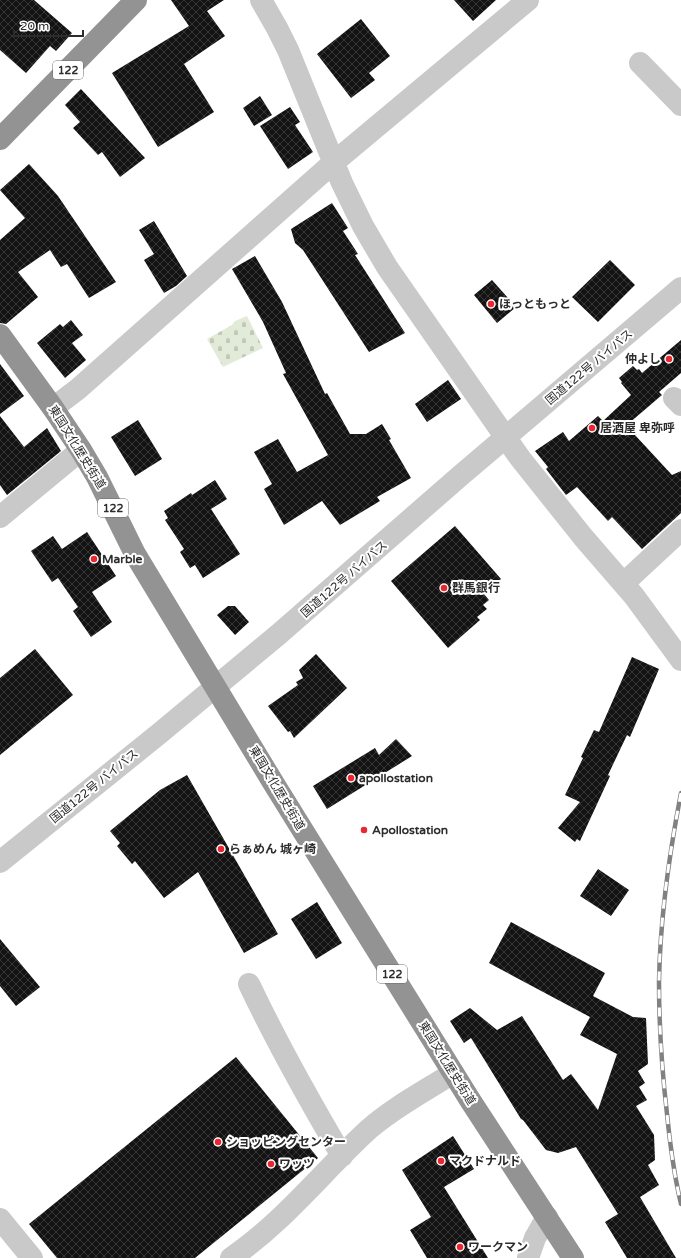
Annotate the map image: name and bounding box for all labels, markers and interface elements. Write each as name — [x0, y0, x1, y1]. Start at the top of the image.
scale bar — [14, 12, 83, 38]
text: 20 m — [20, 19, 49, 33]
road number: 122 — [53, 61, 83, 79]
place label: ほっともっと — [499, 297, 571, 311]
marker: ほっともっと — [486, 299, 496, 309]
street label: 国道122号 バイパス — [543, 326, 635, 408]
place label: 仲よし — [625, 352, 661, 366]
marker: 仲よし — [664, 354, 674, 364]
street label: 東国文化歴史街道 — [46, 403, 108, 491]
place label: 居酒屋 卑弥呼 — [600, 421, 675, 435]
marker: 居酒屋 卑弥呼 — [587, 423, 597, 433]
road number: 122 — [98, 499, 128, 517]
street label: 国道122号 バイパス — [298, 538, 390, 620]
place label: Marble — [102, 552, 142, 566]
marker: Marble — [89, 554, 99, 564]
place label: 群馬銀行 — [452, 581, 500, 595]
marker: 群馬銀行 — [439, 583, 449, 593]
street label: 東国文化歴史街道 — [246, 743, 308, 833]
street label: 国道122号 バイパス — [47, 746, 141, 826]
place label: apollostation — [359, 771, 433, 786]
marker: apollostation — [346, 773, 356, 783]
place label: Apollostation — [372, 823, 448, 838]
marker: Apollostation — [359, 825, 369, 835]
place label: らぁめん 城ヶ崎 — [229, 842, 316, 856]
marker: らぁめん 城ヶ崎 — [216, 844, 226, 854]
road number: 122 — [377, 965, 407, 983]
street label: 東国文化歴史街道 — [416, 1019, 478, 1107]
place label: ショッピングセンター — [226, 1135, 346, 1149]
marker: ショッピングセンター — [213, 1137, 223, 1147]
place label: マクドナルド — [449, 1154, 521, 1168]
marker: マクドナルド — [436, 1156, 446, 1166]
place label: ワッツ — [279, 1157, 315, 1171]
marker: ワッツ — [266, 1159, 276, 1169]
place label: ワークマン — [468, 1240, 528, 1254]
marker: ワークマン — [455, 1242, 465, 1252]

